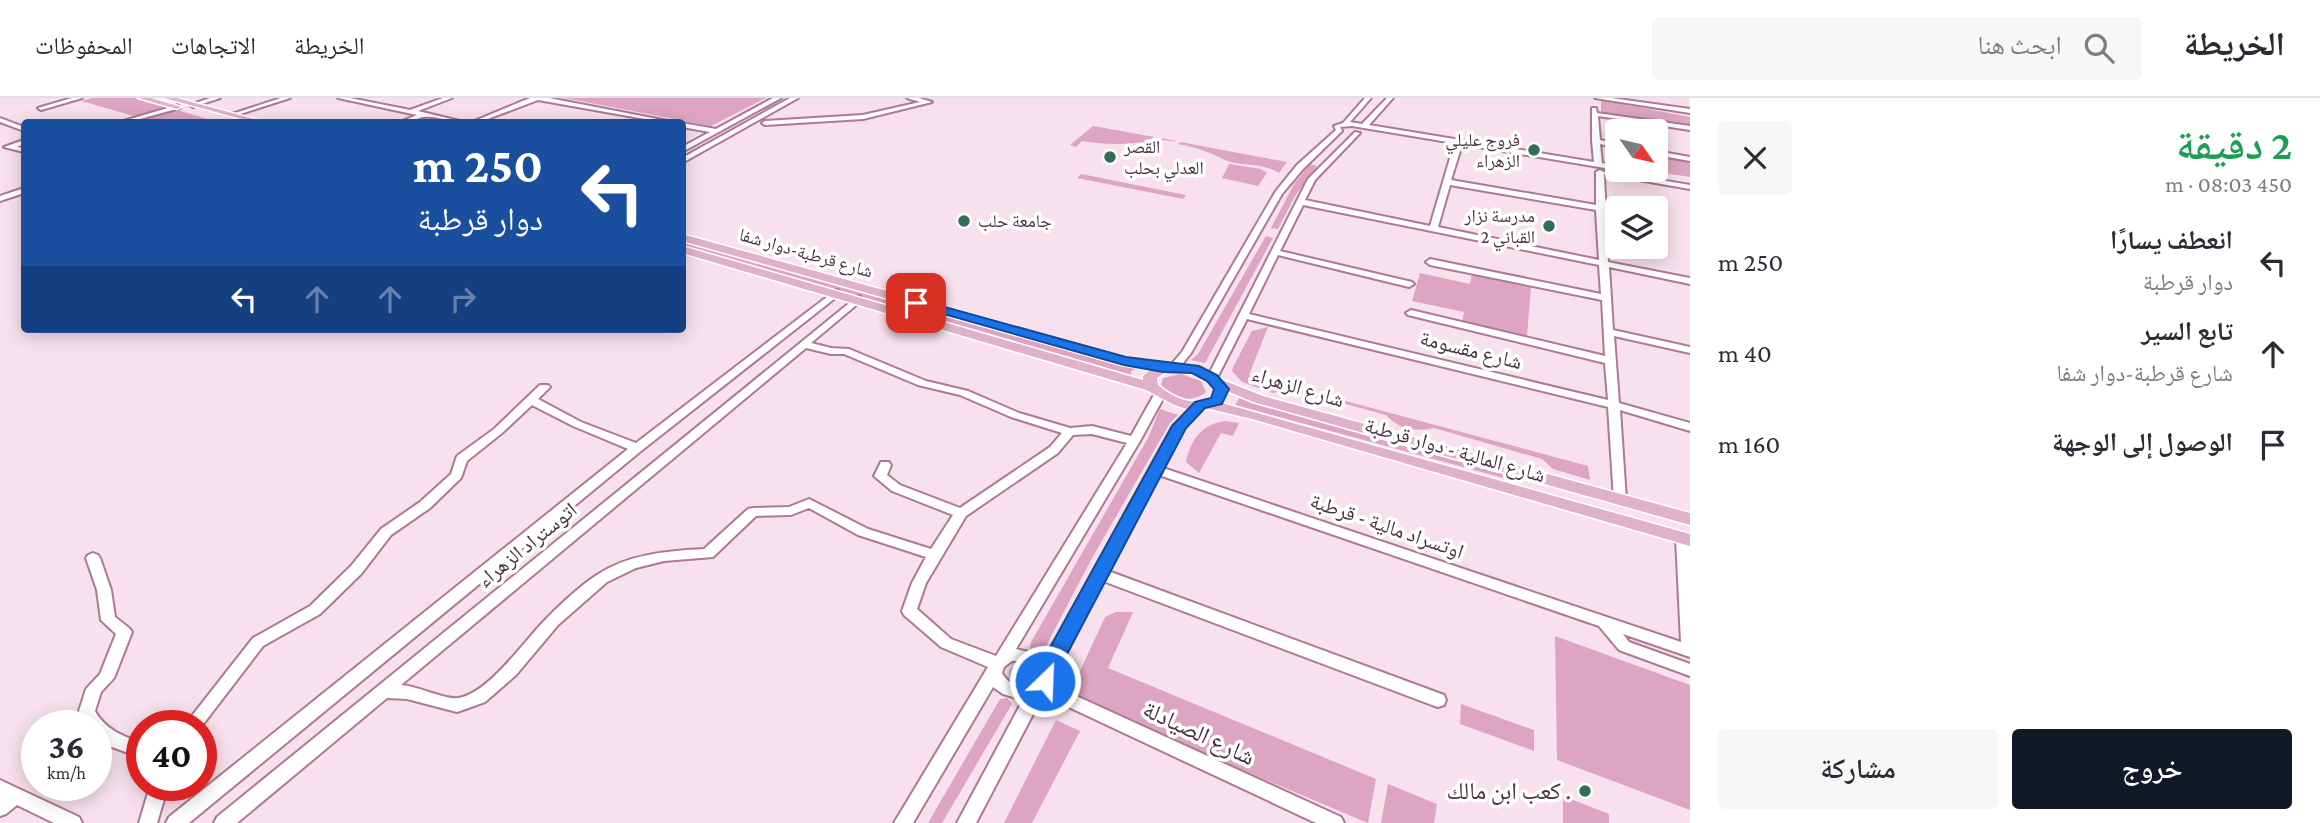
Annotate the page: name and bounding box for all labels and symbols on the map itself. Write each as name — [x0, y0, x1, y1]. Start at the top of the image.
north arrow — [1605, 119, 1668, 182]
place label: فروج عليلي الزهراء — [1445, 130, 1520, 171]
place label: القصر العدلي بحلب — [1123, 137, 1204, 183]
marker: فروج عليلي الزهراء — [1526, 142, 1542, 158]
marker: القصر العدلي بحلب — [1102, 149, 1118, 165]
place label: مدرسة نزار القباني 2 — [1464, 206, 1535, 252]
place label: جامعة حلب — [978, 211, 1052, 232]
marker: جامعة حلب — [956, 213, 972, 229]
marker: مدرسة نزار القباني 2 — [1541, 218, 1557, 234]
street label: شارع قرطبة-دوار شفا — [737, 224, 875, 283]
pin — [886, 273, 946, 333]
street label: شارع مقسومة — [1417, 326, 1525, 375]
street label: شارع الزهراء — [1249, 362, 1347, 413]
street label: شارع المالية - دوار قرطبة — [1362, 413, 1548, 488]
street label: اوتسراد مالية - قرطبة — [1307, 488, 1467, 564]
street label: اتوستراد الزهراء — [473, 498, 581, 592]
position arrow — [1008, 644, 1082, 718]
street label: شارع الصيادلة — [1138, 695, 1259, 772]
speed limit sign: 40 — [126, 710, 217, 801]
place label: كعب ابن مالك . — [1446, 777, 1571, 805]
marker: كعب ابن مالك . — [1577, 783, 1593, 799]

